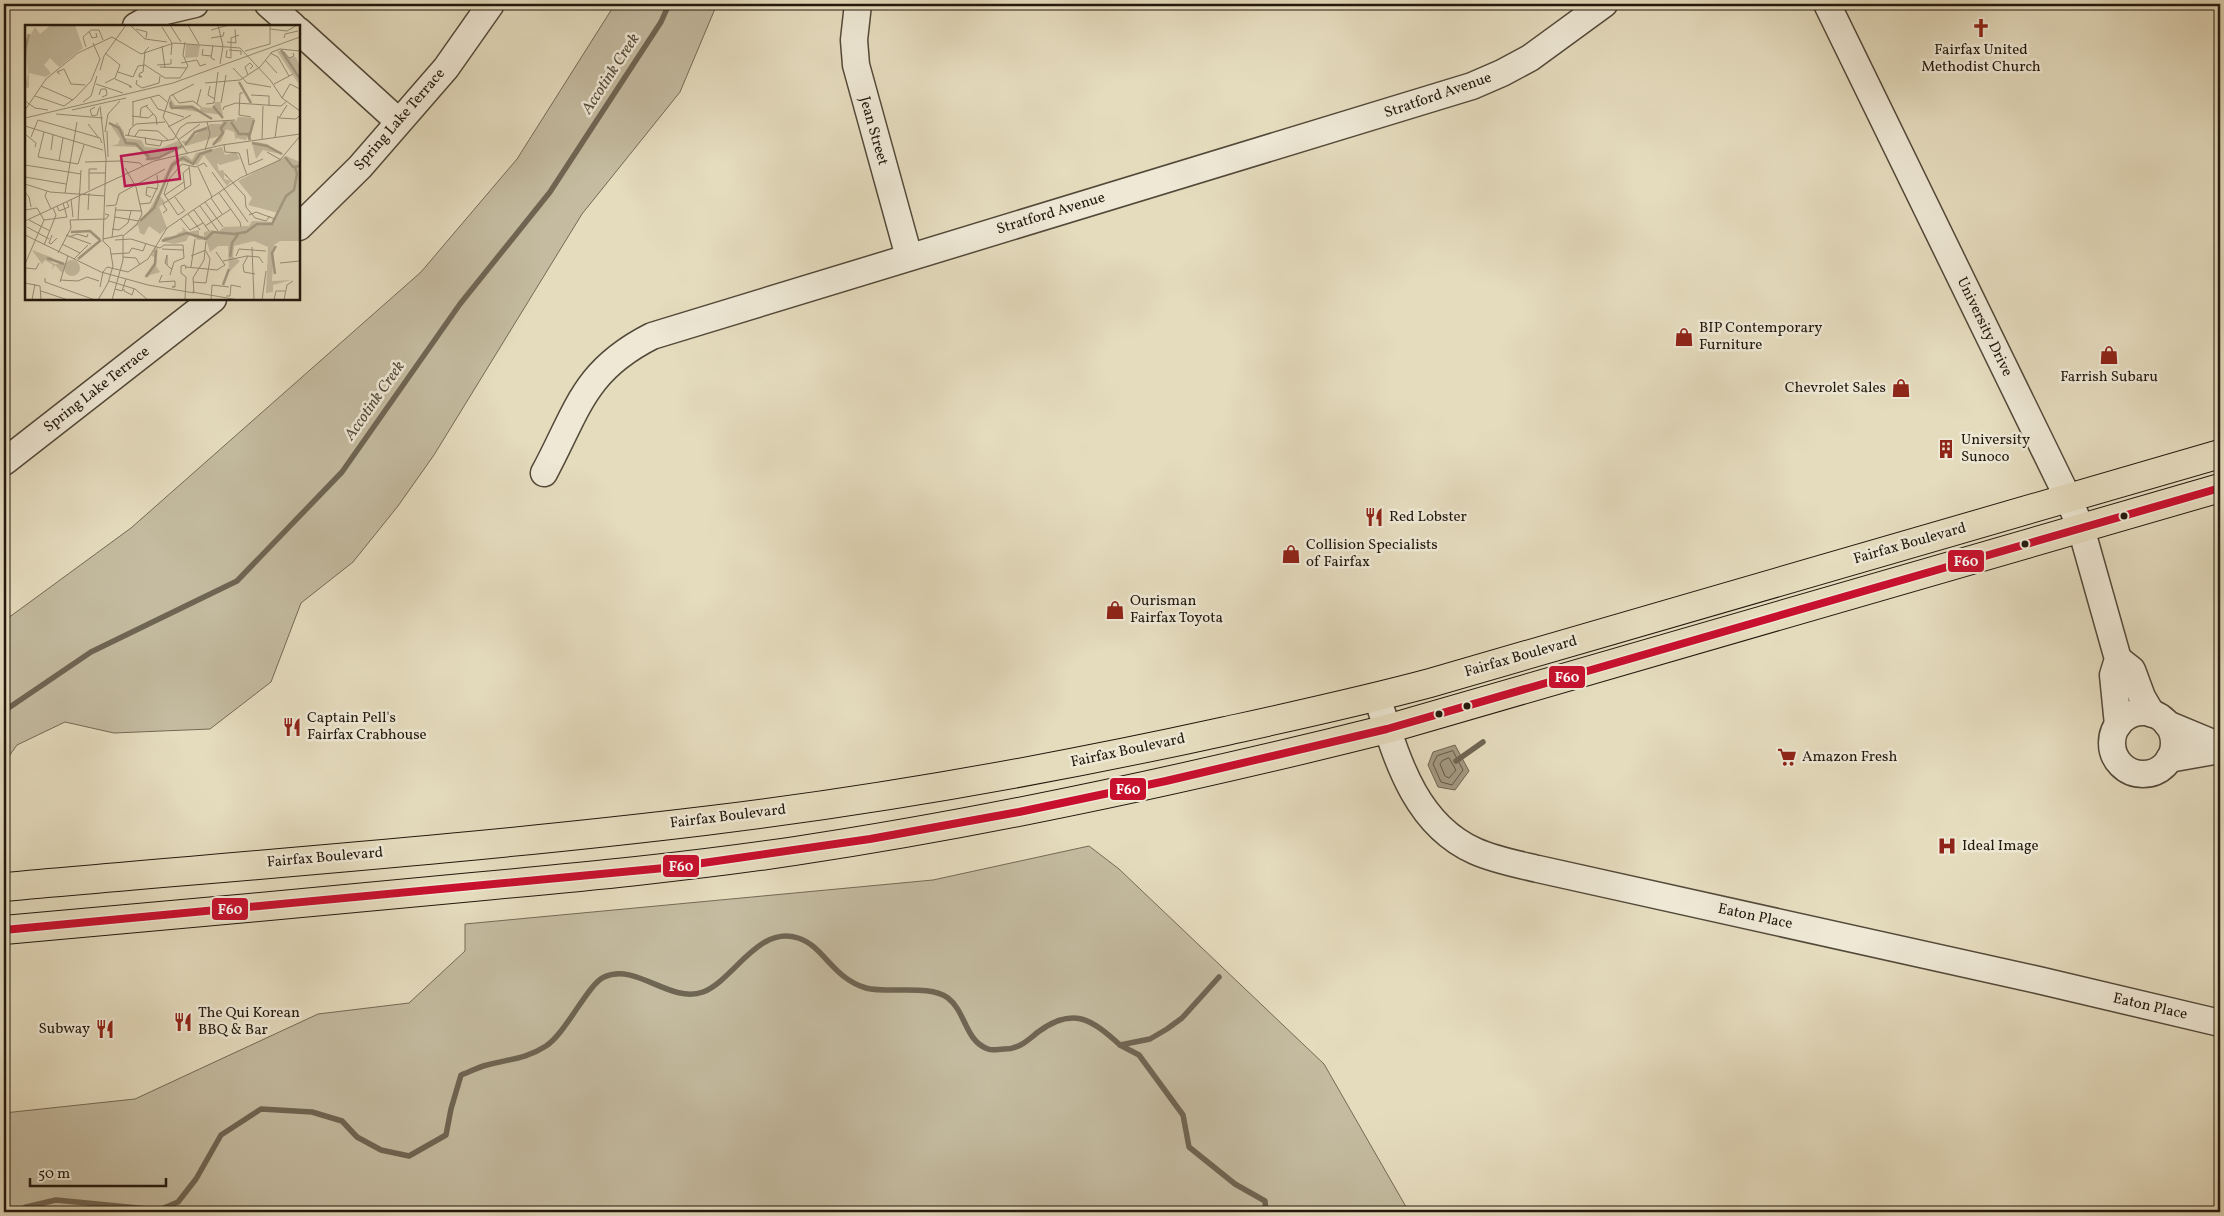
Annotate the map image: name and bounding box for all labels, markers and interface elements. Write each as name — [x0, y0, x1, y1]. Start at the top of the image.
church icon: Fairfax United Methodist Church — [1970, 17, 1992, 39]
inset map — [25, 25, 300, 300]
water label: Accotink Creek — [576, 29, 646, 120]
place label: Fairfax United Methodist Church — [1921, 40, 2041, 78]
street label: Spring Lake Terrace — [350, 64, 450, 176]
street label: Stratford Avenue — [1382, 68, 1494, 124]
street label: Jean Street — [853, 94, 893, 168]
street label: Stratford Avenue — [994, 188, 1108, 240]
street label: University Drive — [1951, 274, 2017, 380]
place label: BIP Contemporary Furniture — [1699, 318, 1822, 356]
shop icon: BIP Contemporary Furniture — [1673, 326, 1695, 348]
street label: Spring Lake Terrace — [40, 342, 154, 438]
shop icon: Farrish Subaru — [2098, 344, 2120, 366]
water label: Accotink Creek — [339, 356, 411, 446]
place label: Farrish Subaru — [2060, 367, 2158, 388]
shop icon: Chevrolet Sales — [1890, 377, 1912, 399]
place label: Chevrolet Sales — [1785, 378, 1886, 399]
place label: University Sunoco — [1961, 430, 2030, 468]
building icon: University Sunoco — [1935, 438, 1957, 460]
restaurant icon: Red Lobster — [1363, 506, 1385, 528]
place label: Red Lobster — [1389, 507, 1467, 528]
unlabelled marker — [2119, 511, 2129, 521]
street label: Fairfax Boulevard — [1851, 518, 1969, 570]
place label: Collision Specialists of Fairfax — [1306, 535, 1438, 573]
unlabelled marker — [2020, 539, 2030, 549]
shop icon: Collision Specialists of Fairfax — [1280, 543, 1302, 565]
line badge: F60 — [1947, 549, 1985, 573]
text: F60 — [1954, 553, 1979, 572]
place label: Ourisman Fairfax Toyota — [1130, 591, 1223, 629]
shop icon: Ourisman Fairfax Toyota — [1104, 599, 1126, 621]
street label: Fairfax Boulevard — [1462, 631, 1580, 683]
line badge: F60 — [1548, 665, 1586, 689]
text: F60 — [1555, 669, 1580, 688]
unlabelled marker — [1462, 701, 1472, 711]
place label: Captain Pell's Fairfax Crabhouse — [307, 708, 427, 746]
unlabelled marker — [1434, 709, 1444, 719]
restaurant icon: Captain Pell's Fairfax Crabhouse — [281, 716, 303, 738]
street label: Fairfax Boulevard — [1069, 729, 1187, 773]
supermarket icon: Amazon Fresh — [1776, 746, 1798, 768]
place label: Amazon Fresh — [1802, 747, 1898, 768]
line badge: F60 — [1109, 777, 1147, 801]
text: F60 — [1116, 781, 1141, 800]
street label: Fairfax Boulevard — [669, 799, 787, 835]
hospital icon: Ideal Image — [1936, 835, 1958, 857]
place label: Ideal Image — [1962, 836, 2039, 857]
street label: Fairfax Boulevard — [266, 842, 384, 874]
line badge: F60 — [662, 854, 700, 878]
text: F60 — [669, 858, 694, 877]
line badge: F60 — [211, 897, 249, 921]
street label: Eaton Place — [1716, 899, 1794, 935]
text: F60 — [218, 901, 243, 920]
street label: Eaton Place — [2111, 988, 2189, 1026]
place label: The Qui Korean BBQ & Bar — [198, 1003, 300, 1041]
restaurant icon: The Qui Korean BBQ & Bar — [172, 1011, 194, 1033]
restaurant icon: Subway — [94, 1018, 116, 1040]
place label: Subway — [38, 1019, 90, 1040]
scale bar — [30, 1156, 166, 1188]
text: 50 m — [38, 1164, 70, 1185]

